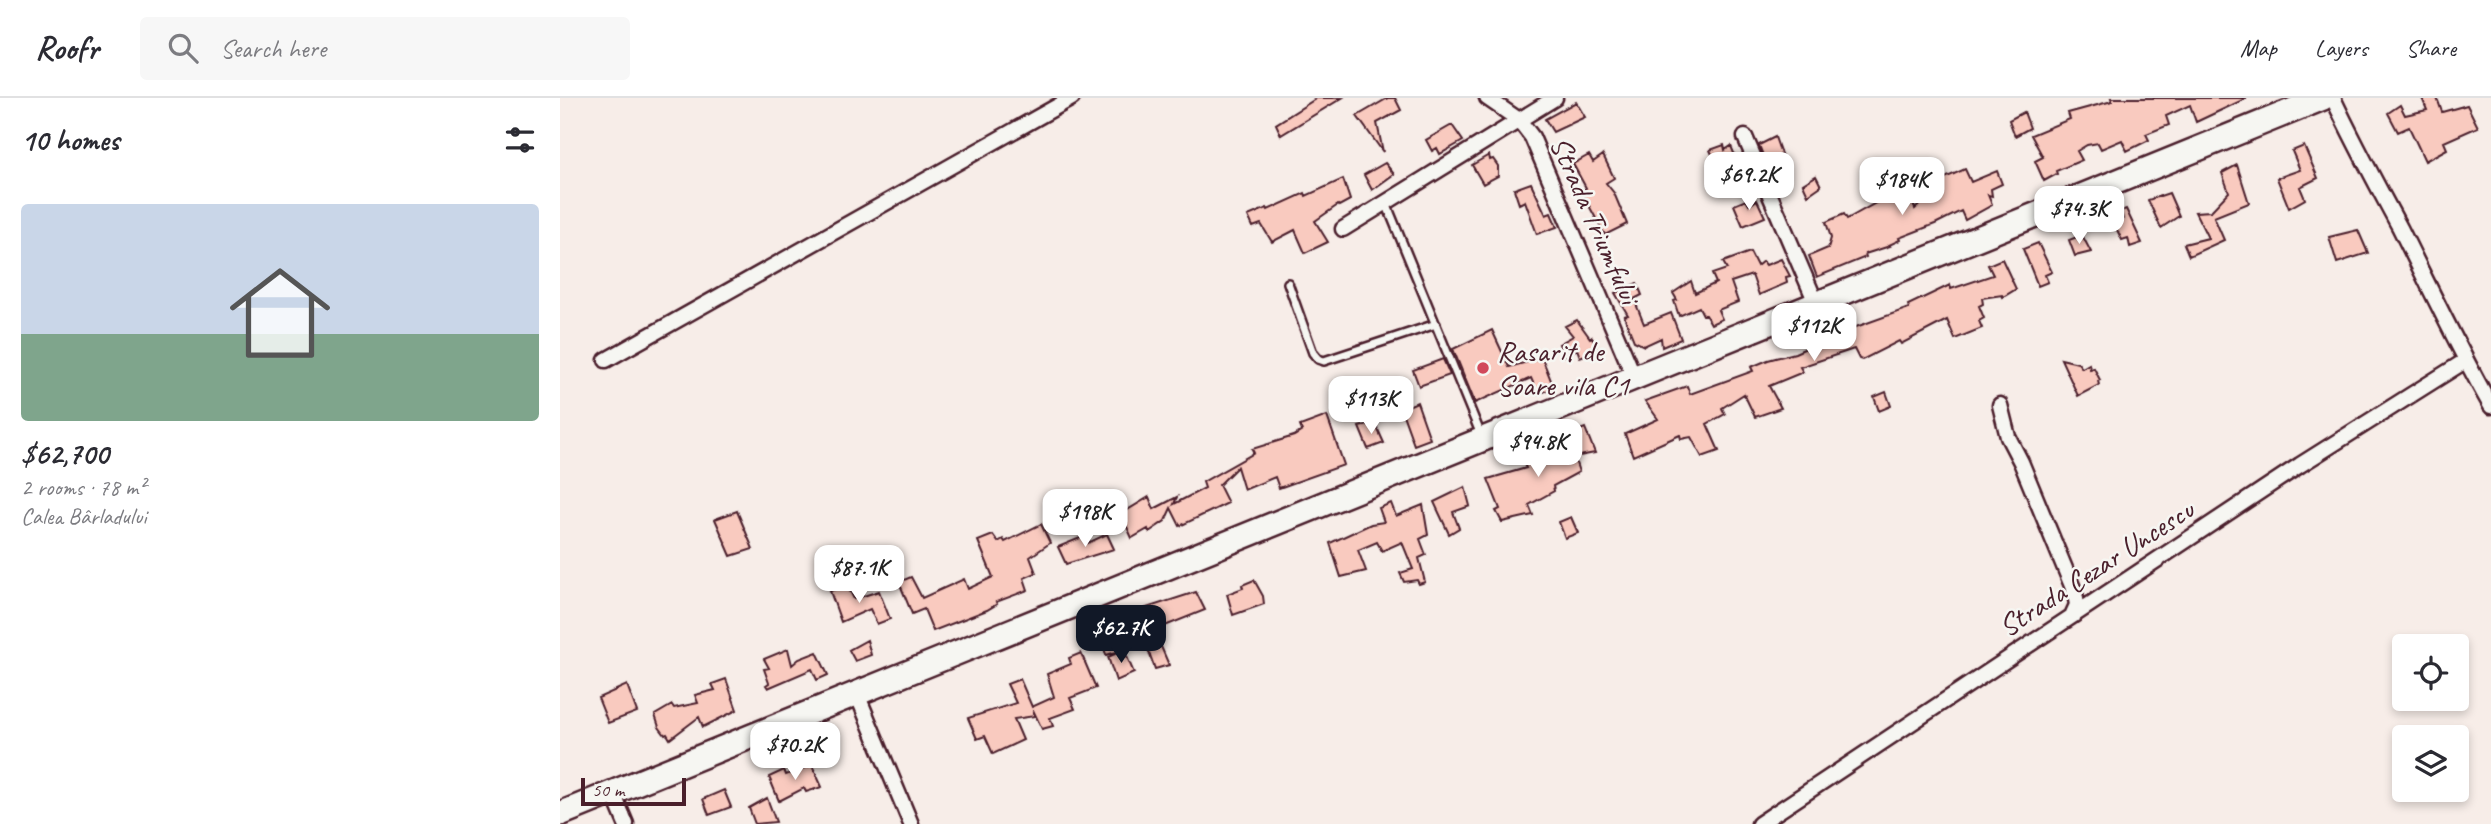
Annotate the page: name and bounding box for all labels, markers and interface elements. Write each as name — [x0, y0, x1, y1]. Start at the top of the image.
search box — [140, 17, 630, 80]
text: Roofr — [35, 27, 98, 69]
icon: search — [164, 29, 202, 67]
text: Search here — [220, 32, 326, 65]
text: Map — [2240, 33, 2277, 63]
text: Layers — [2315, 33, 2368, 63]
text: Share — [2406, 33, 2456, 63]
text: 10 homes — [21, 121, 119, 159]
icon: filters — [501, 121, 539, 159]
street label: Strada Triumfului — [1541, 131, 1650, 313]
pin: $69.2K — [1692, 152, 1806, 212]
pin: $184K — [1853, 158, 1951, 217]
text: $69.2K — [1720, 160, 1778, 189]
text: $184K — [1875, 165, 1929, 194]
pin: $74.3K — [2022, 186, 2136, 246]
text: $74.3K — [2050, 194, 2108, 223]
icon: home — [217, 250, 343, 376]
pin: $112K — [1765, 303, 1863, 363]
text: $112K — [1787, 311, 1841, 340]
place label: Rasarit de Soare vila C1 — [1497, 332, 1631, 404]
marker: Rasarit de Soare vila C1 — [1475, 360, 1491, 376]
pin: $113K — [1322, 376, 1420, 436]
text: $113K — [1344, 384, 1398, 413]
pin: $94.8K — [1481, 420, 1595, 479]
text: $94.8K — [1509, 427, 1567, 456]
text: $62,700 — [21, 435, 108, 473]
text: 2 rooms · 78 m² — [21, 473, 145, 502]
pin: $198K — [1036, 490, 1134, 549]
street label: Strada Cezar Uncescu — [1991, 490, 2203, 645]
text: $198K — [1059, 497, 1111, 526]
text: Calea Bârladului — [21, 502, 147, 531]
pin: $87.1K — [802, 546, 916, 605]
text: $87.1K — [830, 553, 888, 582]
pin: $62.7K — [1064, 606, 1178, 665]
text: $62.7K — [1092, 613, 1150, 642]
map controls — [2392, 634, 2469, 802]
button: locate — [2392, 634, 2469, 711]
pin: $70.2K — [738, 722, 852, 782]
button: layers — [2392, 725, 2469, 802]
text: $70.2K — [766, 730, 824, 759]
scale bar — [581, 775, 686, 807]
text: 50 m — [592, 778, 624, 802]

